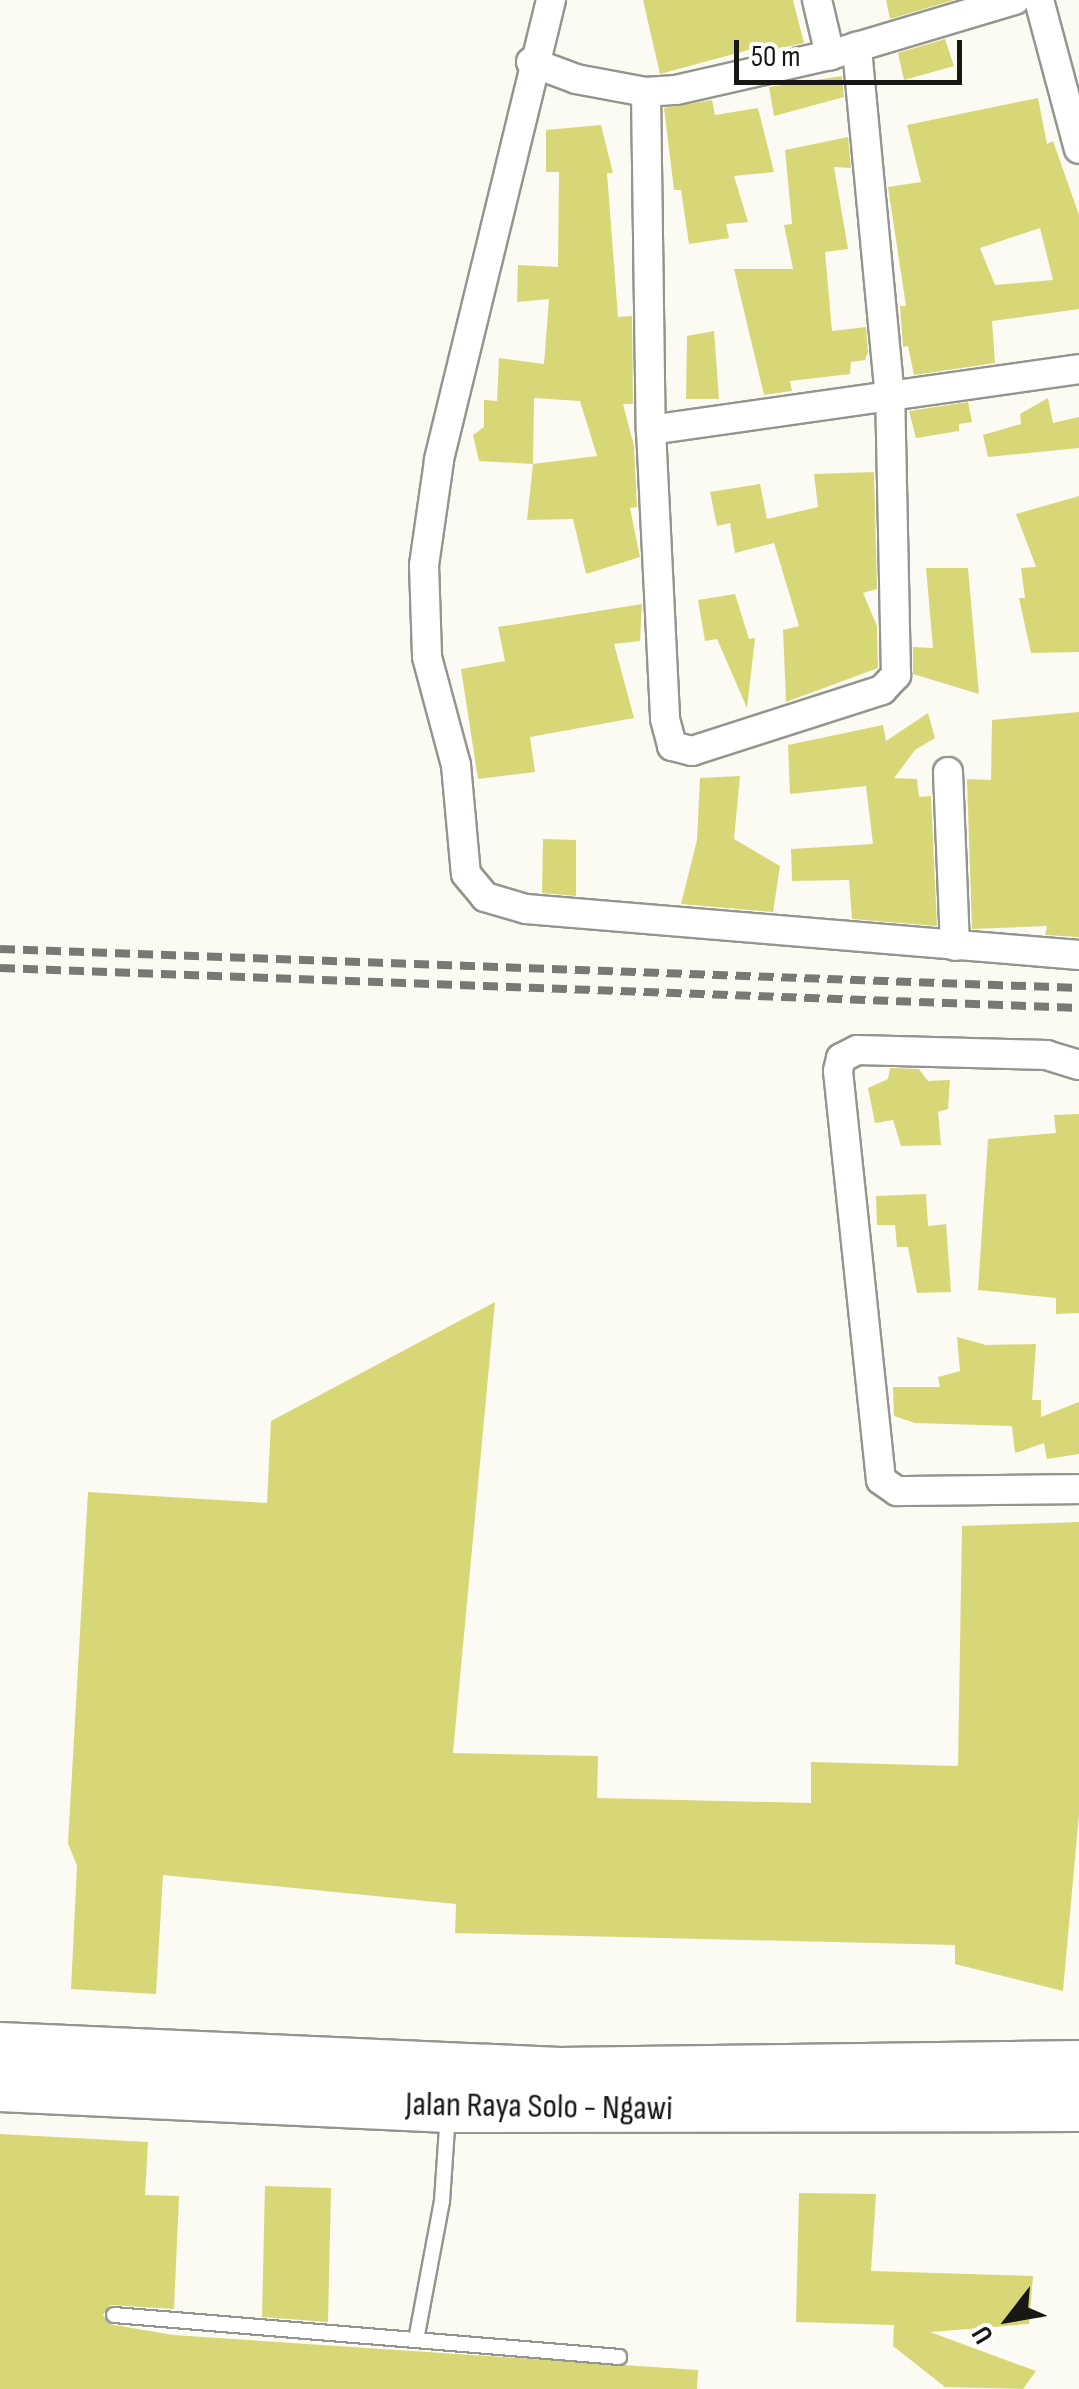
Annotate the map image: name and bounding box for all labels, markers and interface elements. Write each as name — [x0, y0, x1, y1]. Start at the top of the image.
scale bar — [739, 20, 966, 82]
text: 50 m — [751, 39, 800, 75]
street label: Jalan Raya Solo - Ngawi — [405, 2084, 673, 2130]
north arrow — [959, 2269, 1059, 2369]
text: U — [965, 2320, 1001, 2349]

